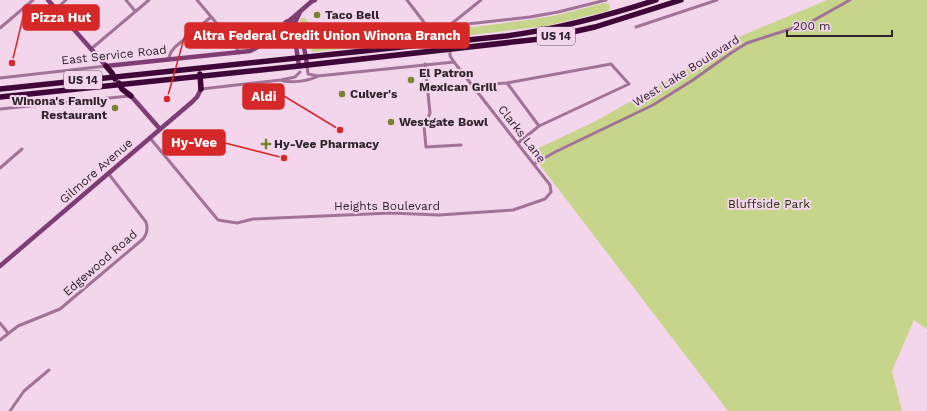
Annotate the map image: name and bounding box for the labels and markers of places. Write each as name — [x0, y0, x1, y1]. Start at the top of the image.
callout: Pizza Hut — [23, 5, 99, 30]
place label: Taco Bell — [325, 8, 379, 22]
marker: Taco Bell — [312, 10, 322, 20]
callout: Altra Federal Credit Union Winona Branch — [185, 23, 469, 48]
place label: El Patron Mexican Grill — [419, 66, 497, 94]
marker: El Patron Mexican Grill — [406, 75, 416, 85]
callout: Aldi — [243, 84, 284, 109]
place label: Culver's — [350, 87, 398, 101]
marker: Culver's — [337, 89, 347, 99]
place label: Winona's Family Restaurant — [11, 94, 108, 122]
marker: Winona's Family Restaurant — [110, 103, 120, 113]
place label: Westgate Bowl — [399, 115, 488, 129]
marker: Westgate Bowl — [386, 117, 396, 127]
callout: Hy-Vee — [163, 130, 225, 155]
place label: Hy-Vee Pharmacy — [274, 137, 379, 151]
marker: Hy-Vee Pharmacy — [261, 139, 271, 149]

